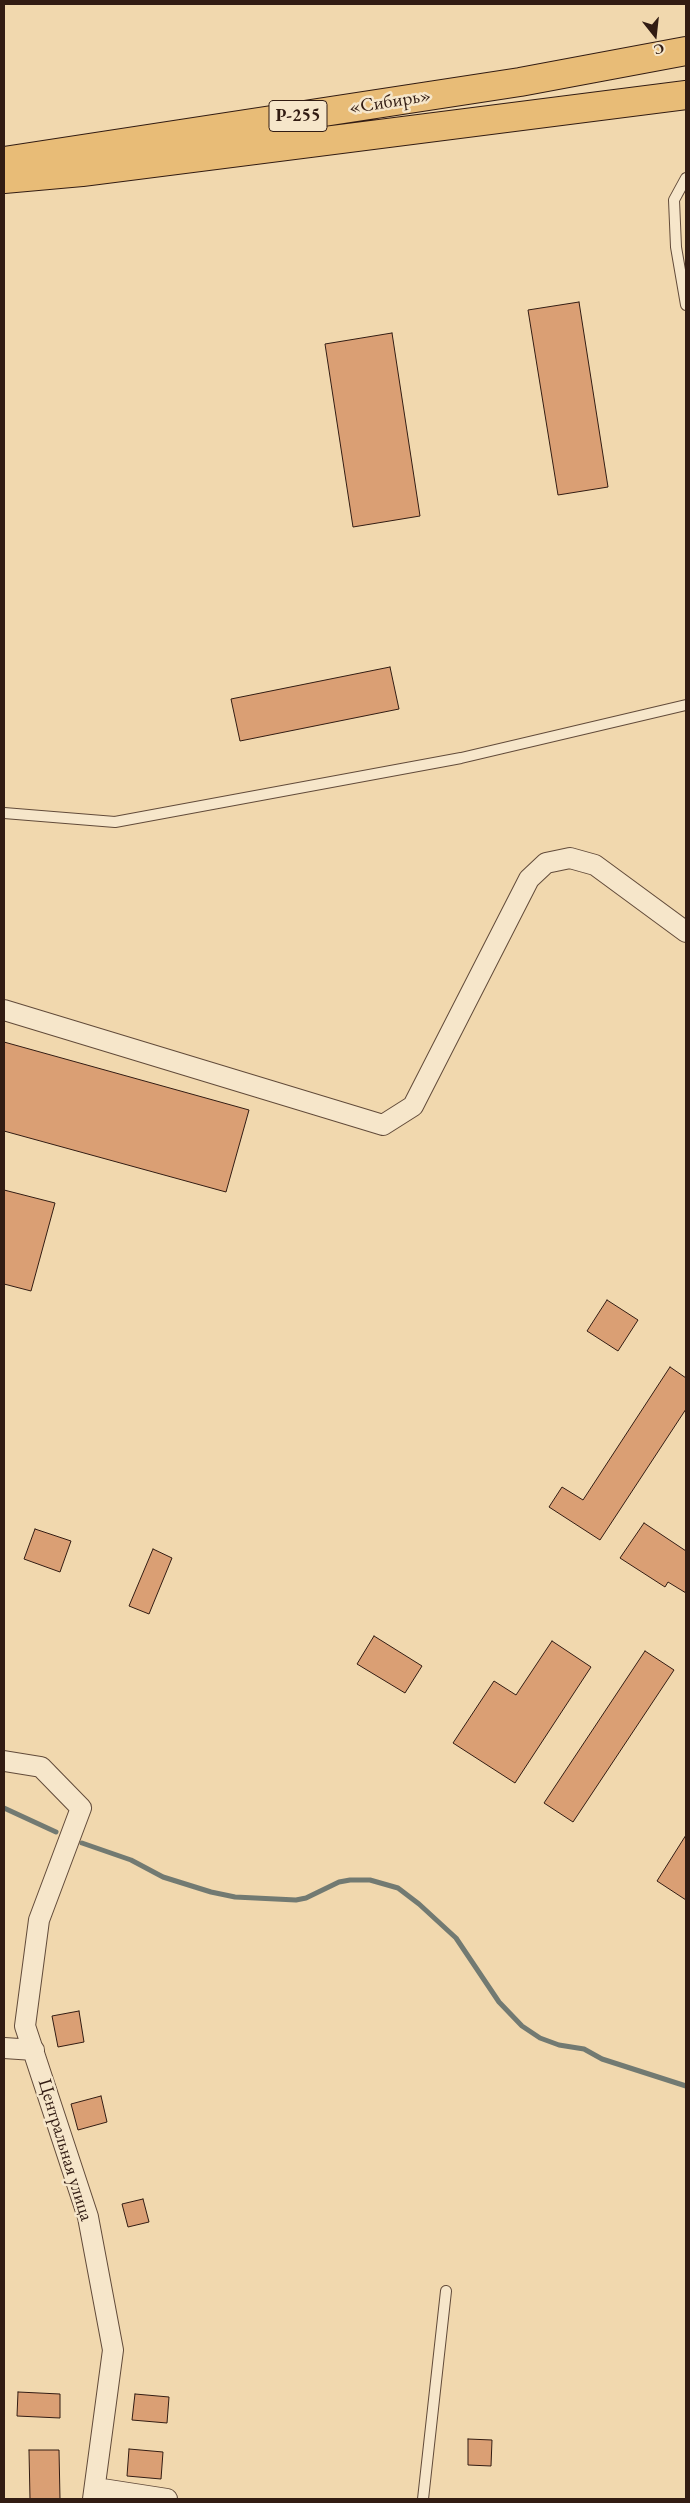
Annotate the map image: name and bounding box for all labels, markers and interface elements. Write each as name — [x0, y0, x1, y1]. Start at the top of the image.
north arrow — [630, 10, 680, 60]
text: С — [652, 39, 666, 59]
street label: «Сибирь» — [347, 84, 433, 120]
road number: Р-255 — [269, 100, 327, 132]
street label: Центральная улица — [33, 2076, 97, 2224]

